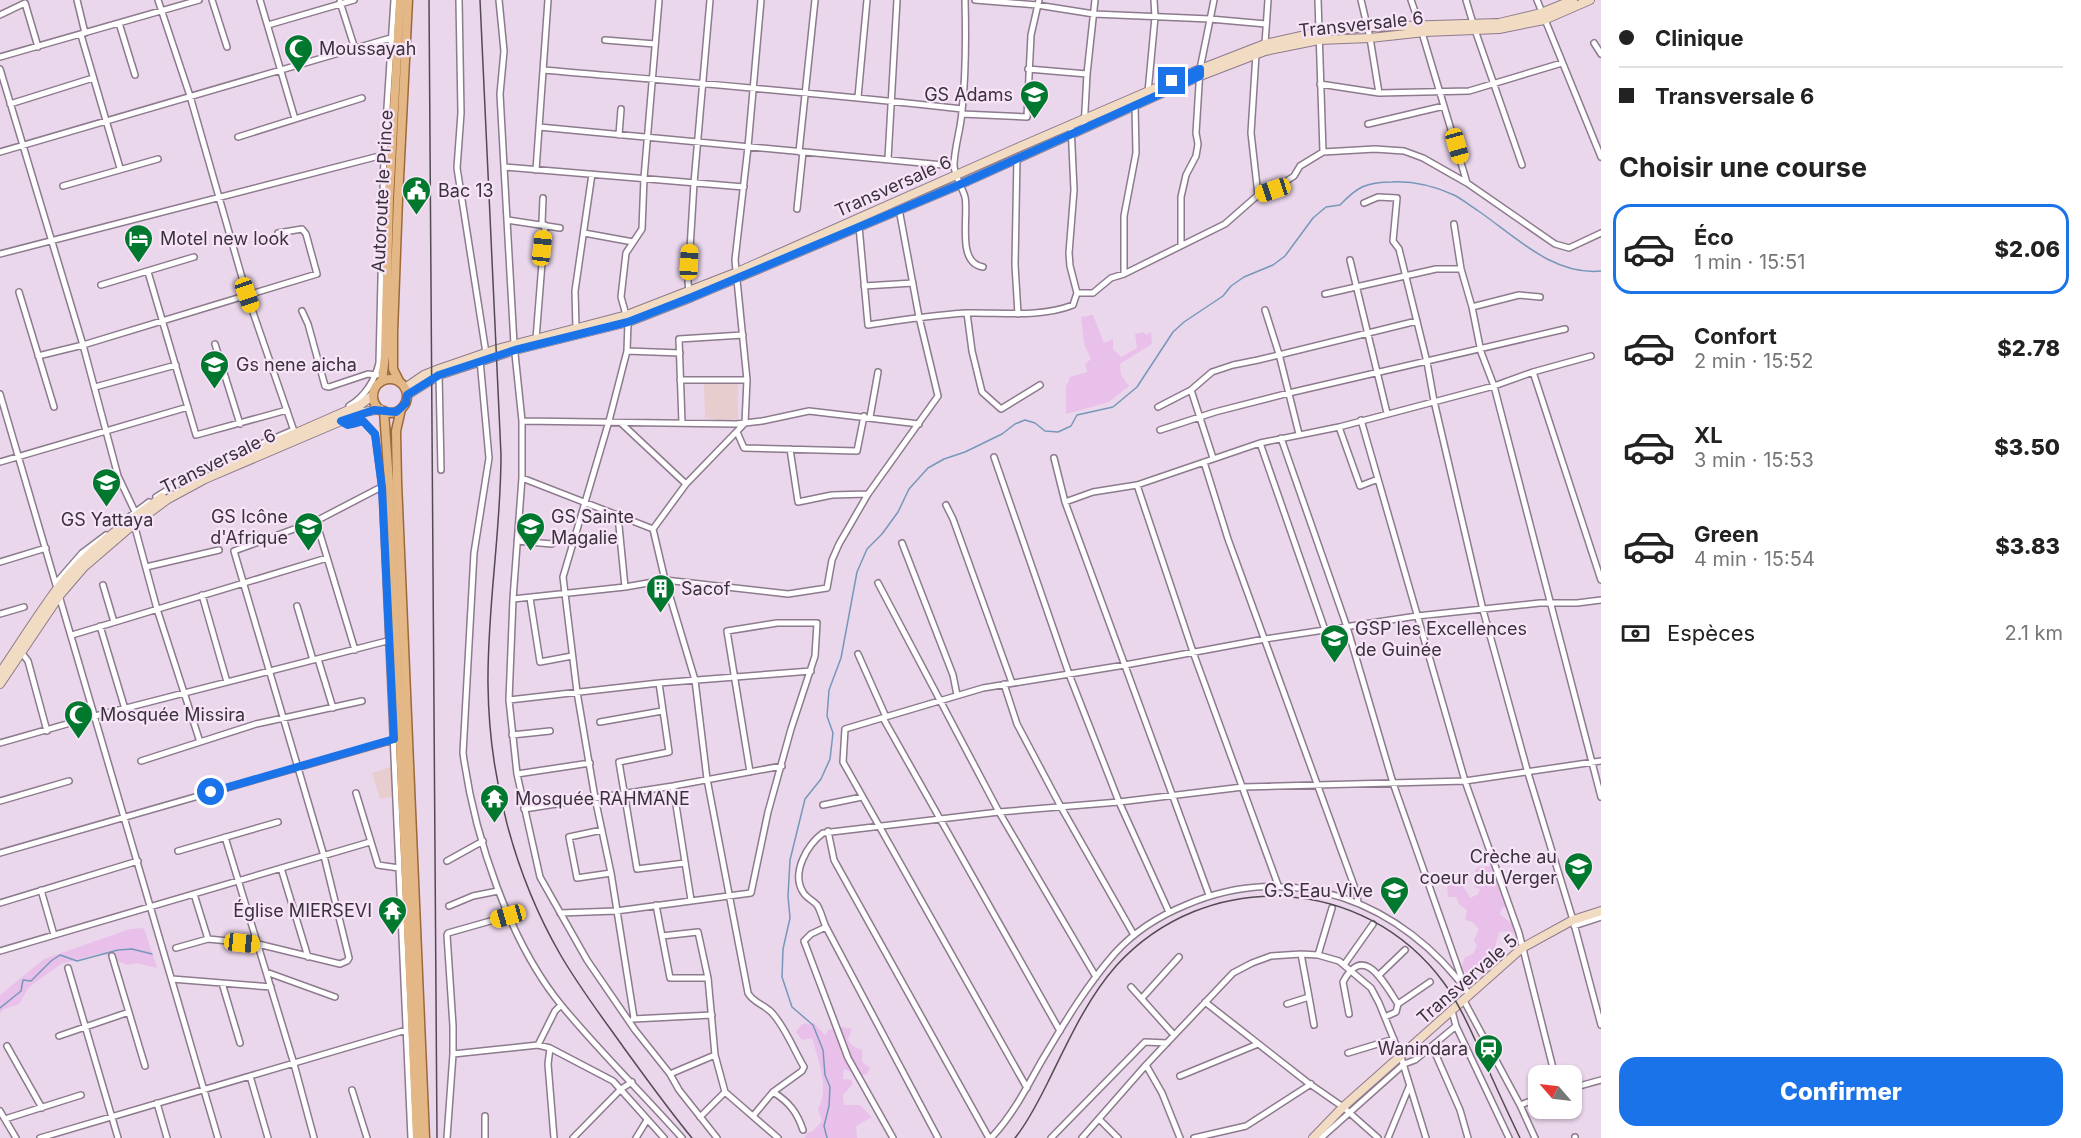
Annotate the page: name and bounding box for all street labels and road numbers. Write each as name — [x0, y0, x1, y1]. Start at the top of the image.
street label: Transversale 6 — [1298, 7, 1424, 41]
street label: Autoroute le Prince — [367, 109, 397, 273]
street label: Transversale 6 — [831, 151, 955, 221]
street label: Transversale 6 — [157, 424, 279, 498]
street label: Transvervale 5 — [1413, 930, 1521, 1028]

